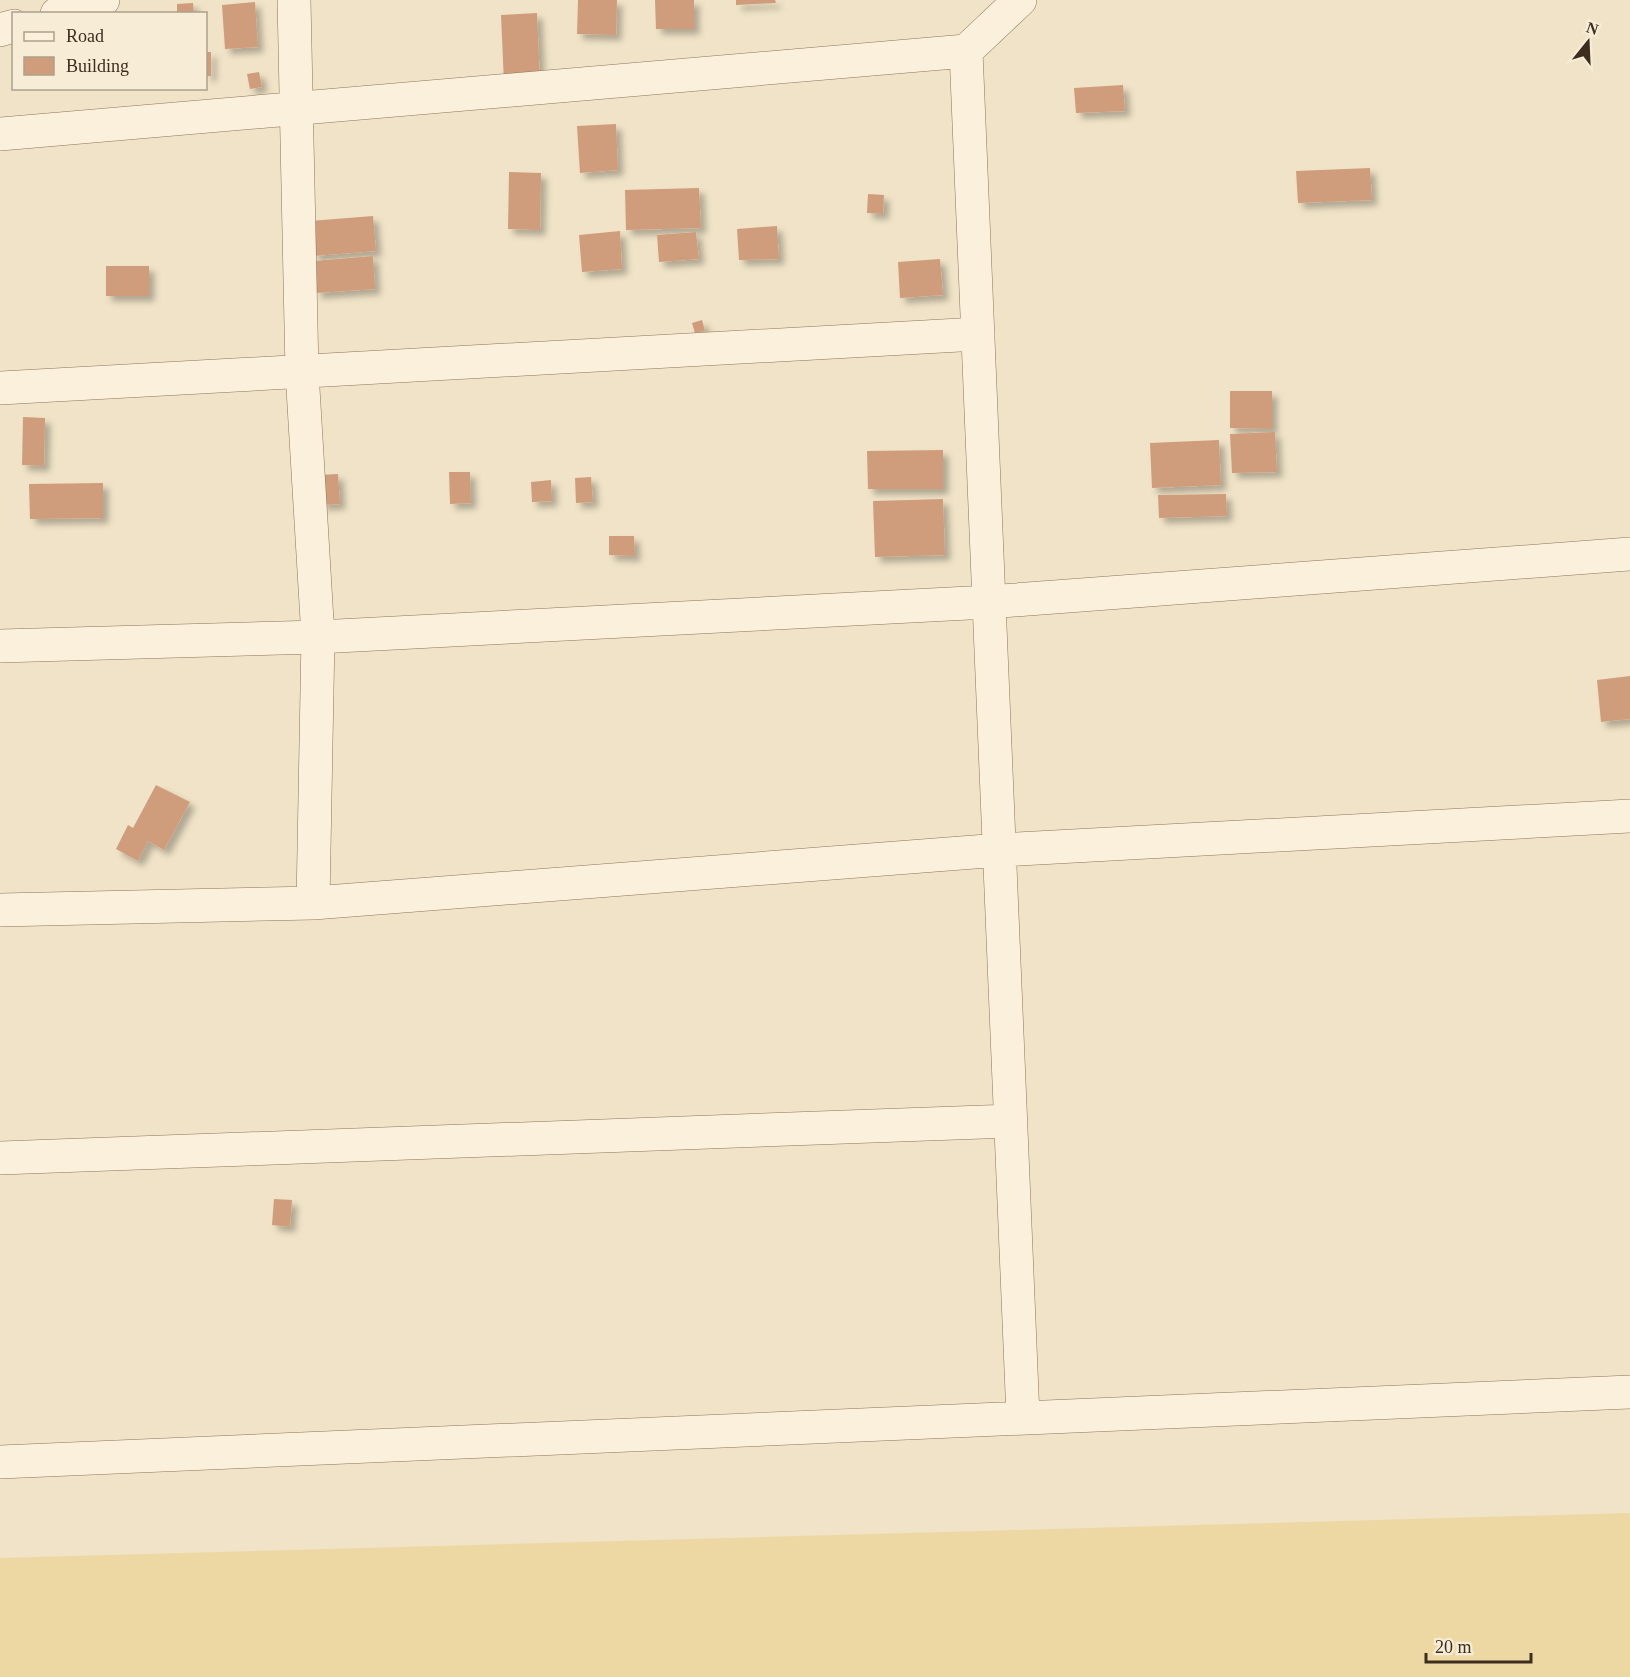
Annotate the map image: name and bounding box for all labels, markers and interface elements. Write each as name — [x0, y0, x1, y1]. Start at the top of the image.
legend — [12, 12, 207, 90]
north arrow — [1558, 12, 1618, 72]
text: N — [1584, 18, 1601, 38]
text: Road — [66, 26, 104, 46]
text: Building — [66, 56, 129, 76]
scale bar — [1426, 1626, 1531, 1664]
text: 20 m — [1435, 1637, 1472, 1657]

